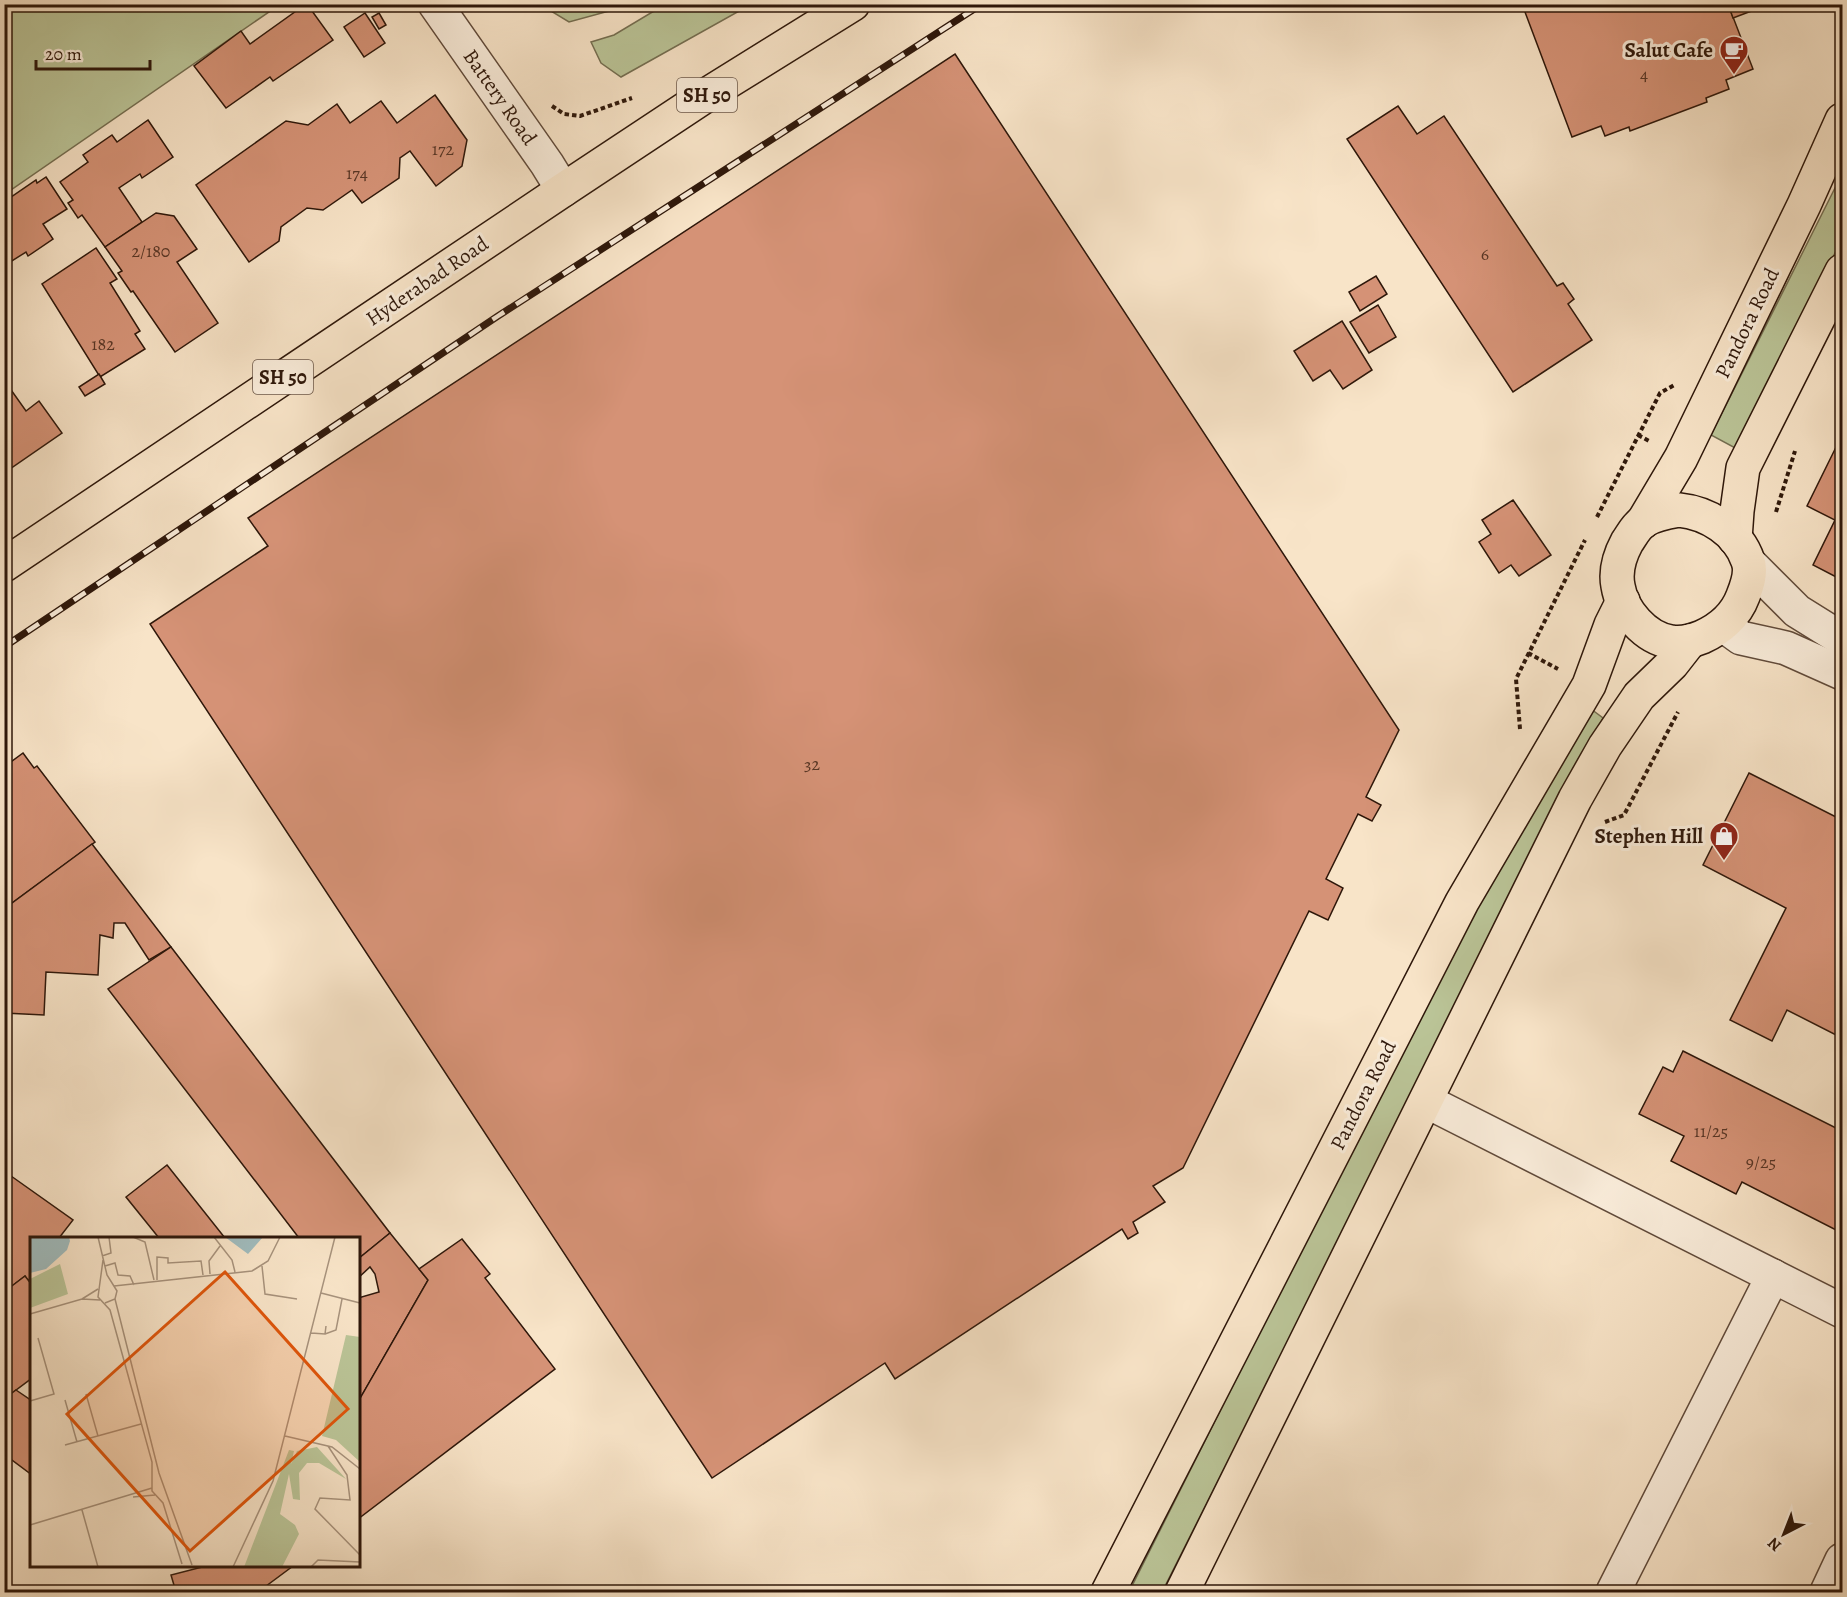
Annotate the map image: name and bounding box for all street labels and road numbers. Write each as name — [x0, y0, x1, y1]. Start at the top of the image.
street label: Battery Road — [457, 43, 544, 151]
road number: SH 50 — [677, 78, 737, 112]
street label: Hyderabad Road — [360, 229, 494, 332]
street label: Pandora Road — [1708, 262, 1786, 383]
road number: SH 50 — [253, 360, 313, 394]
street label: Pandora Road — [1323, 1035, 1403, 1155]

